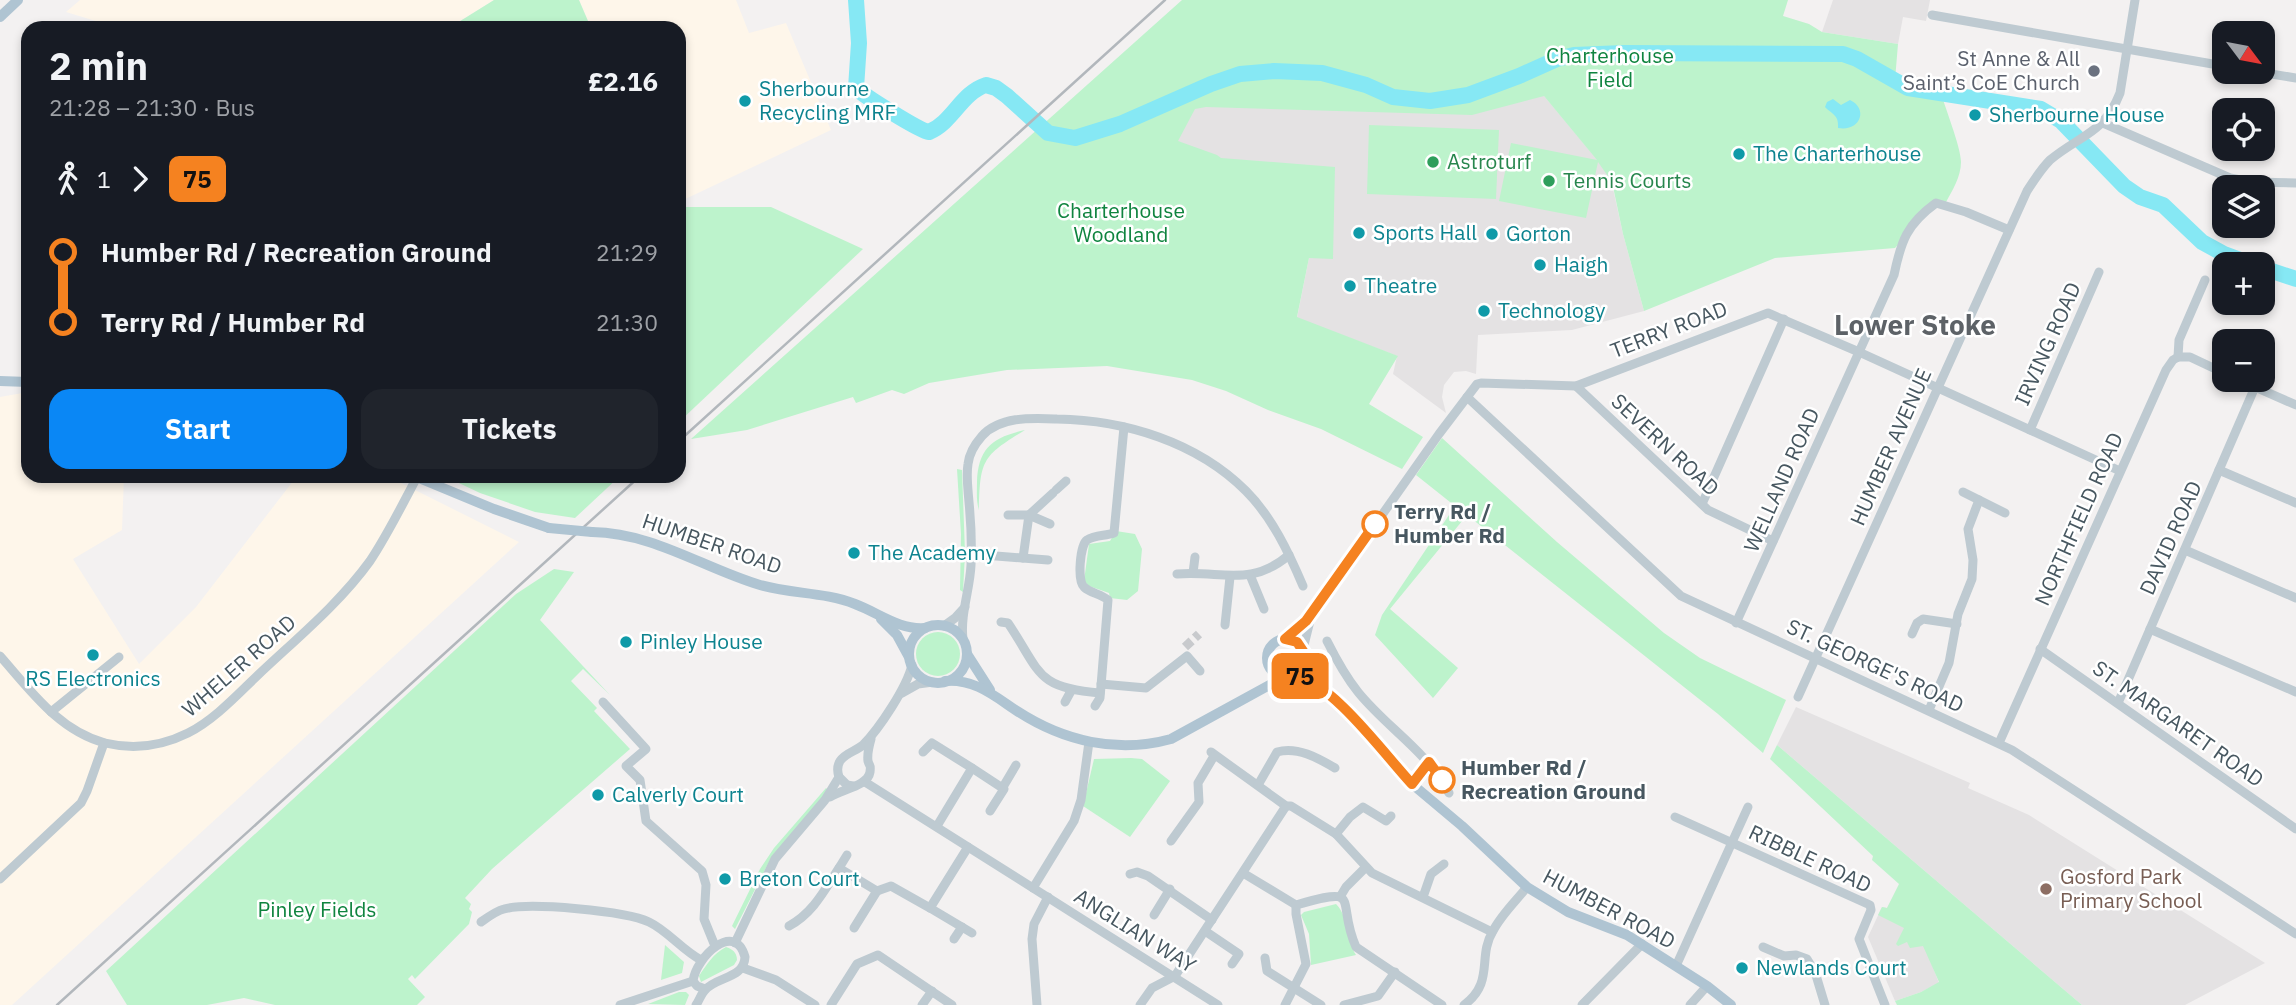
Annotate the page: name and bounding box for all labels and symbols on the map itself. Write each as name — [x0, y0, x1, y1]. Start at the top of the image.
north arrow — [2212, 21, 2275, 84]
park label: Charterhouse Field — [1546, 41, 1674, 93]
place label: St Anne & All Saint’s CoE Church — [1903, 44, 2080, 96]
marker: St Anne & All Saint’s CoE Church — [2086, 63, 2102, 79]
place label: Sherbourne Recycling MRF — [759, 74, 896, 126]
marker: Sherbourne Recycling MRF — [737, 93, 753, 109]
place label: Sherbourne House — [1989, 100, 2165, 128]
marker: Sherbourne House — [1967, 107, 1983, 123]
place label: The Charterhouse — [1753, 139, 1921, 167]
marker: The Charterhouse — [1731, 146, 1747, 162]
place label: Astroturf — [1447, 147, 1531, 175]
marker: Astroturf — [1425, 154, 1441, 170]
place label: Tennis Courts — [1563, 166, 1692, 194]
marker: Tennis Courts — [1541, 173, 1557, 189]
park label: Charterhouse Woodland — [1057, 196, 1185, 248]
place label: Sports Hall — [1373, 218, 1477, 246]
place label: Gorton — [1506, 219, 1571, 247]
marker: Sports Hall — [1351, 225, 1367, 241]
marker: Gorton — [1484, 226, 1500, 242]
place label: Haigh — [1554, 250, 1608, 278]
marker: Haigh — [1532, 257, 1548, 273]
place label: Theatre — [1364, 271, 1437, 299]
street label: IRVING ROAD — [2007, 277, 2087, 410]
marker: Theatre — [1342, 278, 1358, 294]
street label: TERRY ROAD — [1606, 294, 1731, 364]
place label: Technology — [1498, 296, 1606, 324]
marker: Technology — [1476, 303, 1492, 319]
district label: Lower Stoke — [1834, 306, 1996, 343]
street label: HUMBER AVENUE — [1843, 363, 1937, 530]
street label: SEVERN ROAD — [1606, 387, 1726, 502]
street label: WELLAND ROAD — [1737, 403, 1825, 556]
street label: NORTHFIELD ROAD — [2027, 428, 2129, 610]
street label: DAVID ROAD — [2132, 476, 2208, 599]
place label: Terry Rd / Humber Rd — [1394, 497, 1505, 549]
street label: HUMBER ROAD — [639, 506, 786, 580]
marker: Terry Rd / Humber Rd — [1362, 511, 1388, 537]
place label: The Academy — [868, 538, 997, 566]
marker: The Academy — [846, 545, 862, 561]
street label: WHELER ROAD — [175, 608, 301, 722]
street label: ST. GEORGE'S ROAD — [1782, 612, 1968, 718]
place label: Pinley House — [640, 627, 763, 655]
marker: Pinley House — [618, 634, 634, 650]
marker: RS Electronics — [85, 647, 101, 663]
line badge: 75 — [1268, 653, 1332, 699]
street label: ST. MARGARET ROAD — [2088, 654, 2270, 793]
place label: RS Electronics — [25, 664, 161, 692]
place label: Humber Rd / Recreation Ground — [1461, 753, 1646, 805]
marker: Humber Rd / Recreation Ground — [1429, 767, 1455, 793]
place label: Calverly Court — [612, 780, 744, 808]
marker: Calverly Court — [590, 787, 606, 803]
street label: RIBBLE ROAD — [1745, 817, 1876, 899]
street label: HUMBER ROAD — [1539, 862, 1680, 955]
place label: Gosford Park Primary School — [2060, 862, 2203, 914]
place label: Breton Court — [739, 864, 860, 892]
marker: Breton Court — [717, 871, 733, 887]
marker: Gosford Park Primary School — [2038, 881, 2054, 897]
street label: ANGLIAN WAY — [1069, 882, 1202, 979]
park label: Pinley Fields — [257, 895, 377, 923]
place label: Newlands Court — [1756, 953, 1907, 981]
marker: Newlands Court — [1734, 960, 1750, 976]

